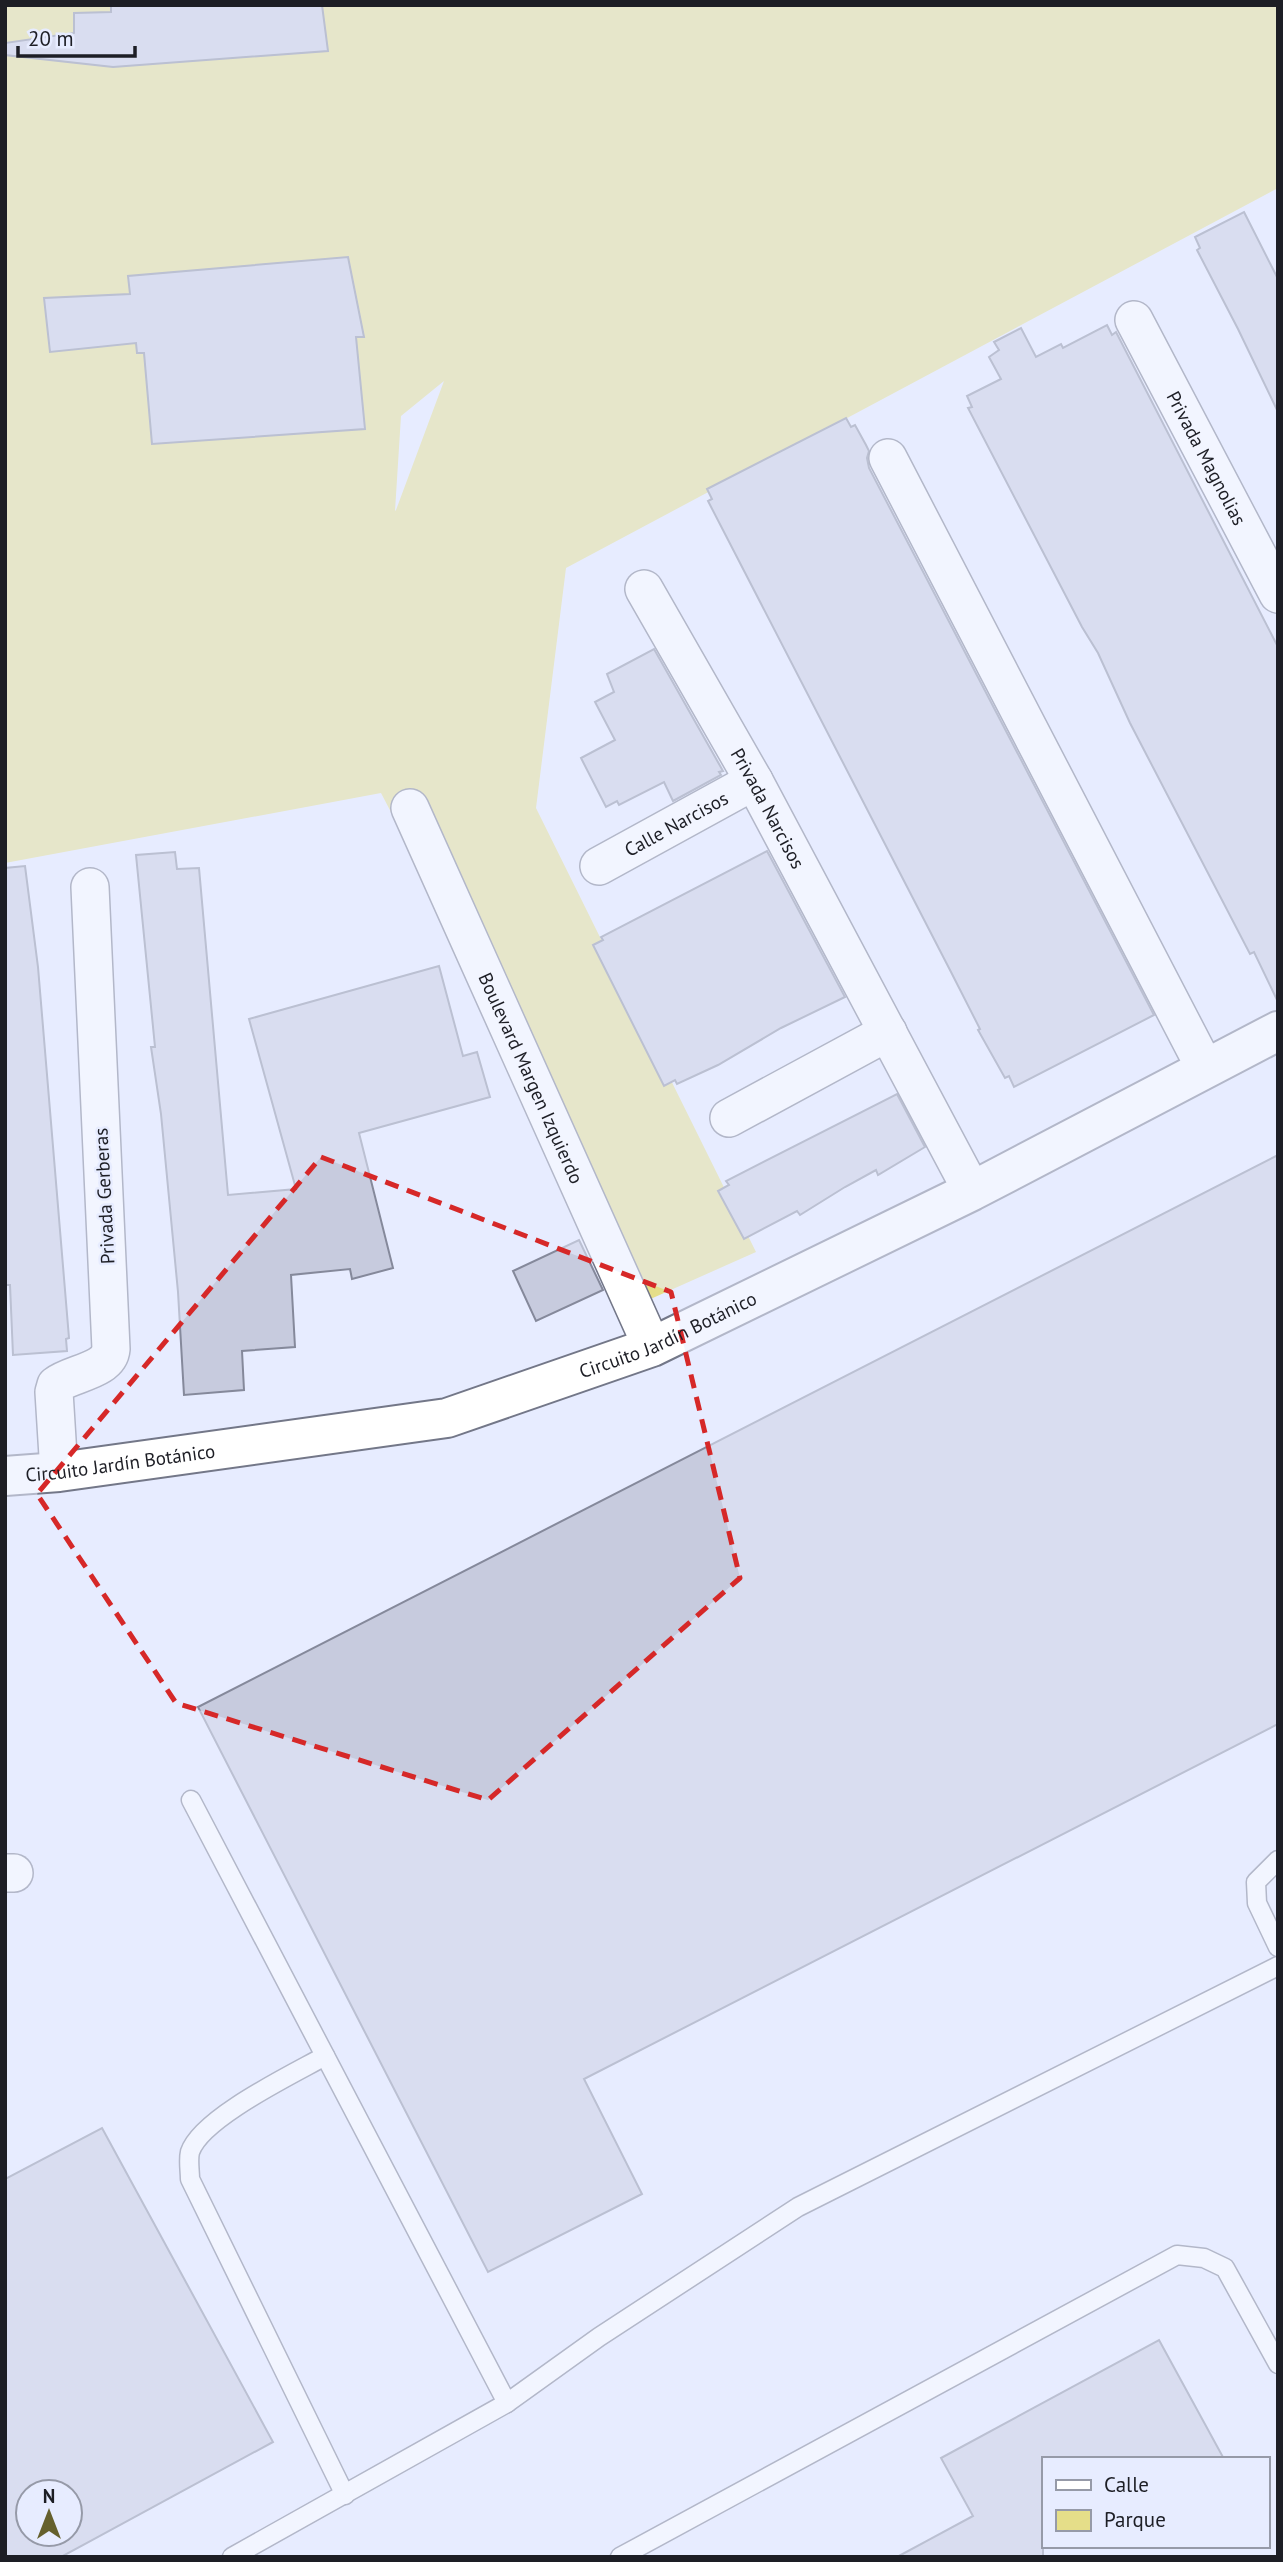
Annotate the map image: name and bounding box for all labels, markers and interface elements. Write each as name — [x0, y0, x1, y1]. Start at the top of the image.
scale bar — [18, 14, 135, 58]
text: 20 m — [28, 25, 74, 52]
street label: Privada Magnolias — [1161, 387, 1252, 529]
street label: Privada Narcisos — [726, 744, 810, 873]
street label: Calle Narcisos — [620, 786, 732, 862]
street label: Boulevard Margen Izquierdo — [473, 969, 589, 1187]
street label: Privada Gerberas — [88, 1127, 120, 1265]
street label: Circuito Jardín Botánico — [576, 1286, 760, 1383]
street label: Circuito Jardín Botánico — [25, 1438, 217, 1486]
legend — [1042, 2457, 1269, 2548]
text: Calle — [1104, 2471, 1149, 2498]
north arrow — [14, 2478, 84, 2548]
text: N — [43, 2484, 55, 2508]
text: Parque — [1104, 2506, 1166, 2533]

